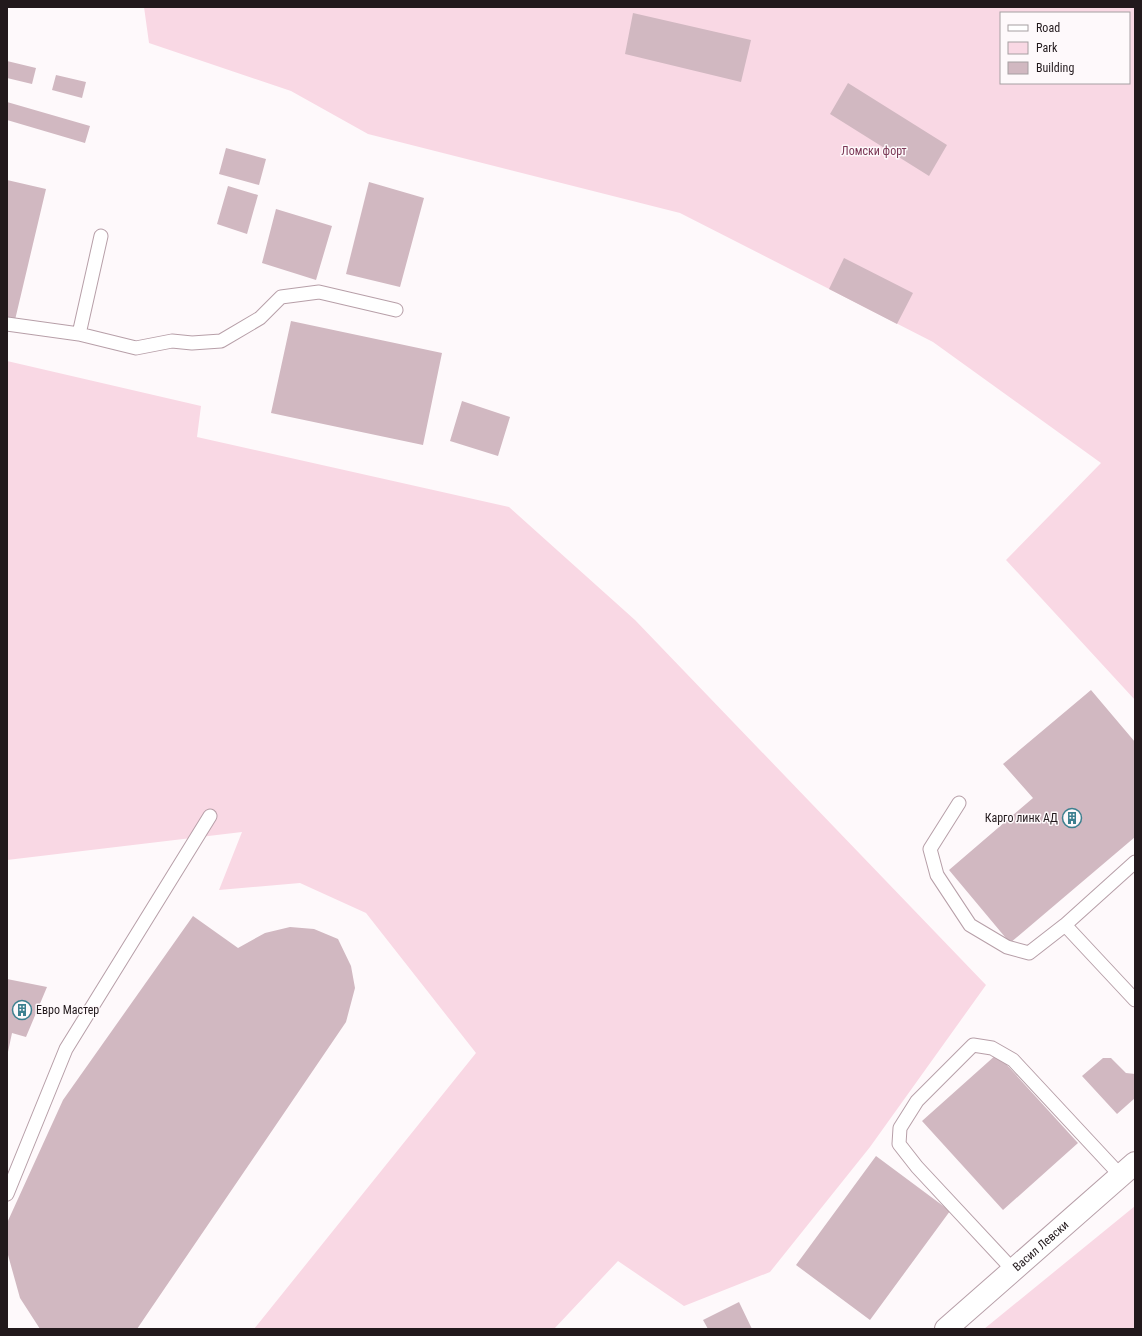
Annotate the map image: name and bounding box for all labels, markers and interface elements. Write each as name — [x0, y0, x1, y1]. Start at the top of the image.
legend — [1000, 12, 1130, 84]
text: Road — [1036, 21, 1060, 35]
text: Park — [1036, 41, 1058, 55]
text: Building — [1036, 61, 1074, 75]
park label: Ломски форт — [841, 144, 907, 158]
building icon: Карго линк АД — [1061, 807, 1083, 829]
place label: Карго линк АД — [985, 811, 1058, 825]
building icon: Евро Мастер — [11, 999, 33, 1021]
place label: Евро Мастер — [36, 1003, 99, 1017]
street label: Васил Левски — [1010, 1218, 1071, 1274]

